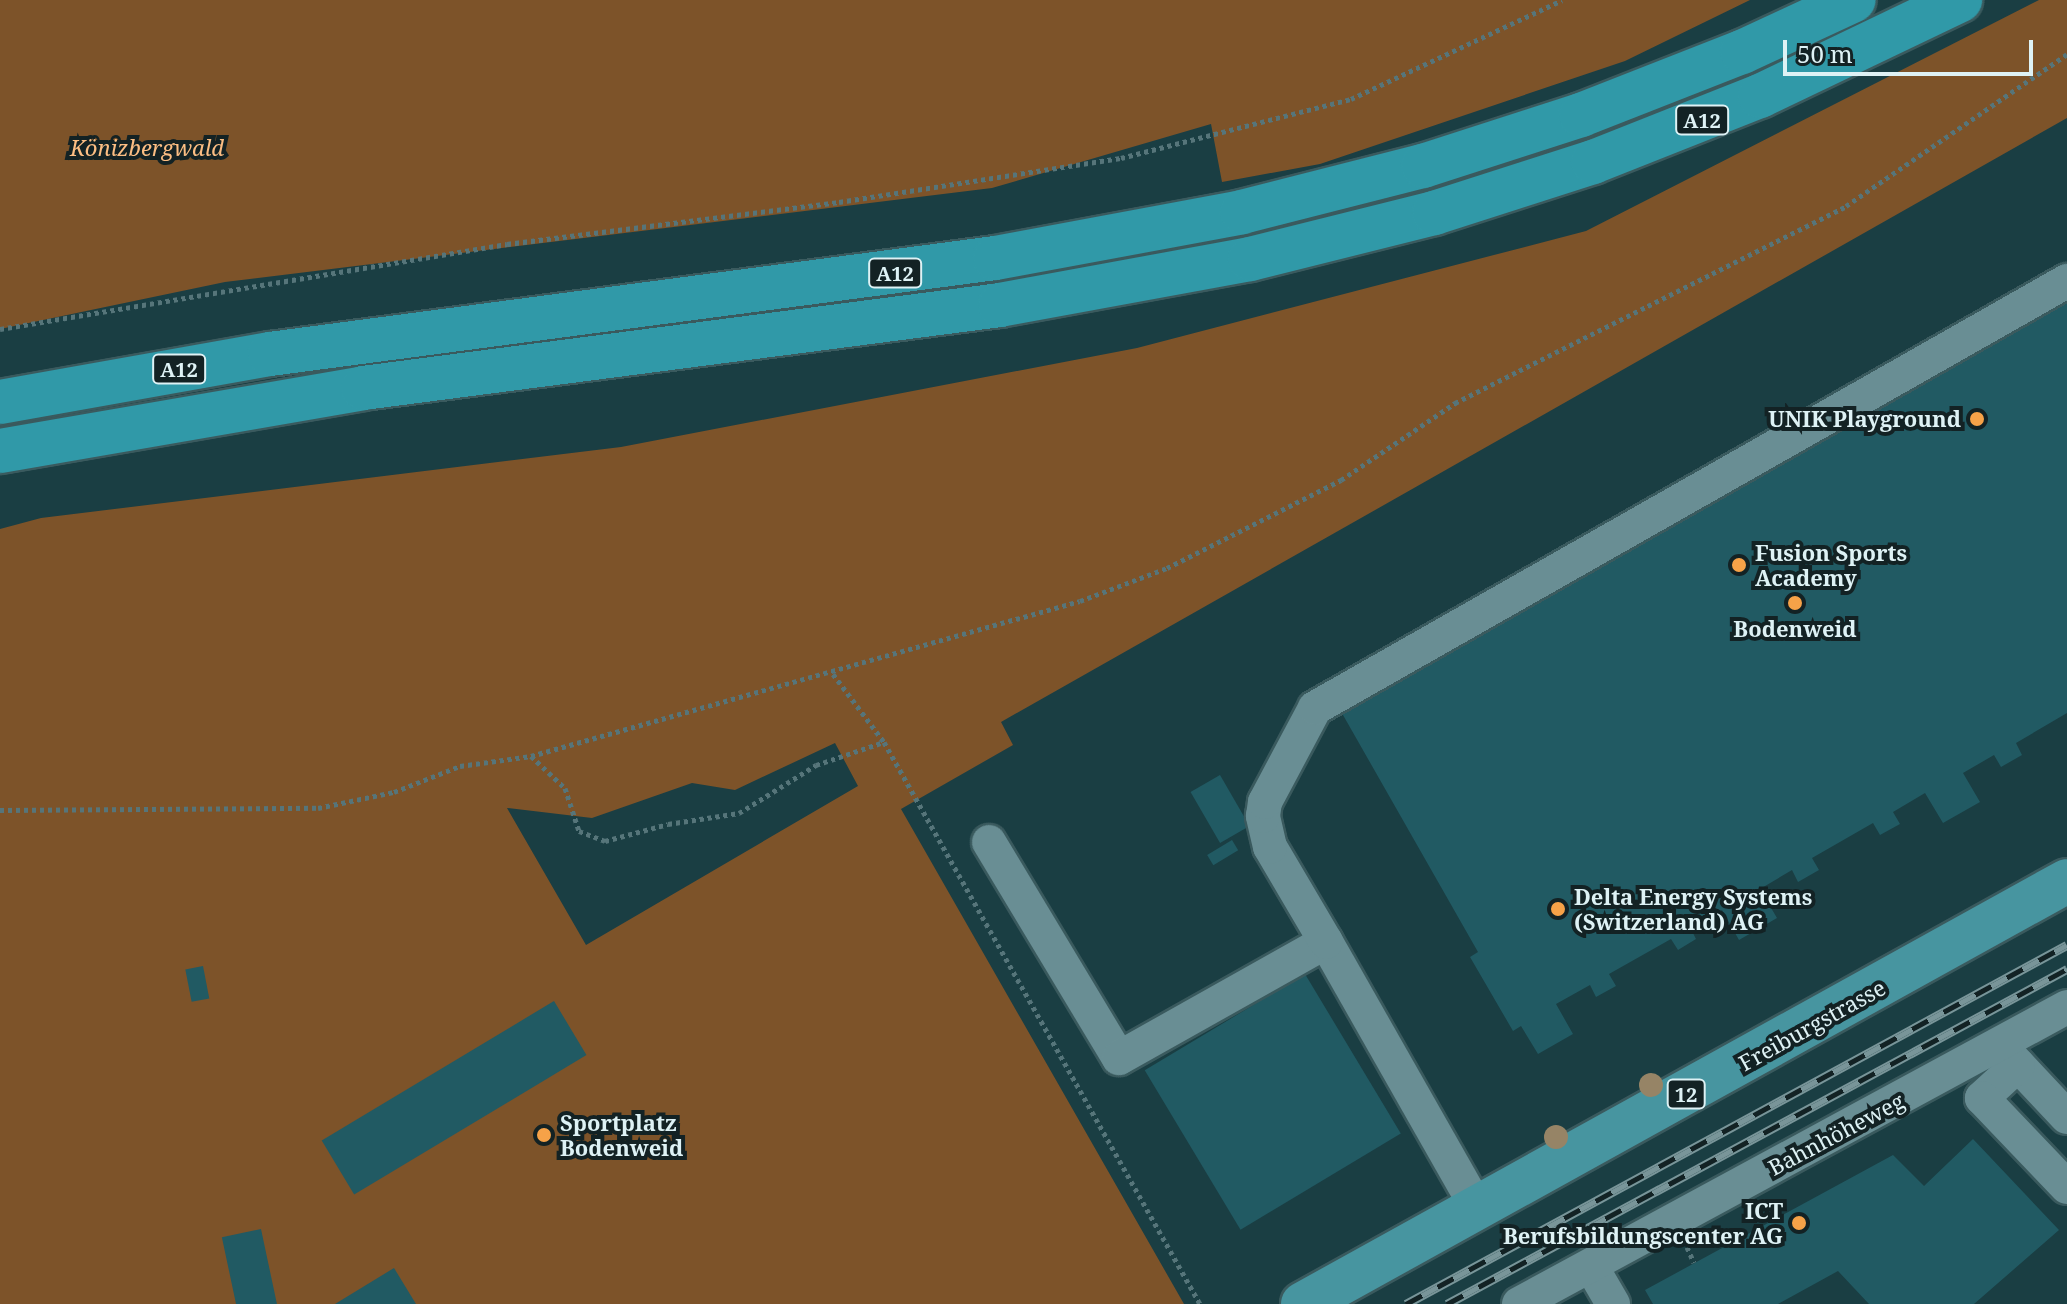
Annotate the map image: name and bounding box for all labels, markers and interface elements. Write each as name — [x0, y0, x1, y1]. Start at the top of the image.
scale bar — [1787, 24, 2037, 74]
text: 50 m — [1797, 37, 1853, 70]
road number: A12 — [1674, 104, 1730, 136]
park label: Könizbergwald — [70, 135, 224, 161]
road number: A12 — [867, 257, 923, 289]
road number: A12 — [151, 353, 207, 385]
place label: UNIK Playground — [1768, 406, 1961, 432]
marker: UNIK Playground — [1968, 410, 1986, 428]
place label: Fusion Sports Academy — [1755, 539, 1907, 590]
marker: Fusion Sports Academy — [1730, 556, 1748, 574]
marker: Bodenweid — [1786, 594, 1804, 612]
place label: Bodenweid — [1733, 616, 1857, 642]
place label: Delta Energy Systems (Switzerland) AG — [1574, 883, 1812, 934]
marker: Delta Energy Systems (Switzerland) AG — [1549, 900, 1567, 918]
street label: Freiburgstrasse — [1734, 974, 1890, 1076]
road number: 12 — [1666, 1078, 1706, 1110]
street label: Bahnhöheweg — [1764, 1087, 1908, 1181]
place label: Sportplatz Bodenweid — [560, 1109, 683, 1160]
marker: Sportplatz Bodenweid — [535, 1126, 553, 1144]
place label: ICT Berufsbildungscenter AG — [1503, 1197, 1783, 1248]
marker: ICT Berufsbildungscenter AG — [1790, 1214, 1808, 1232]

